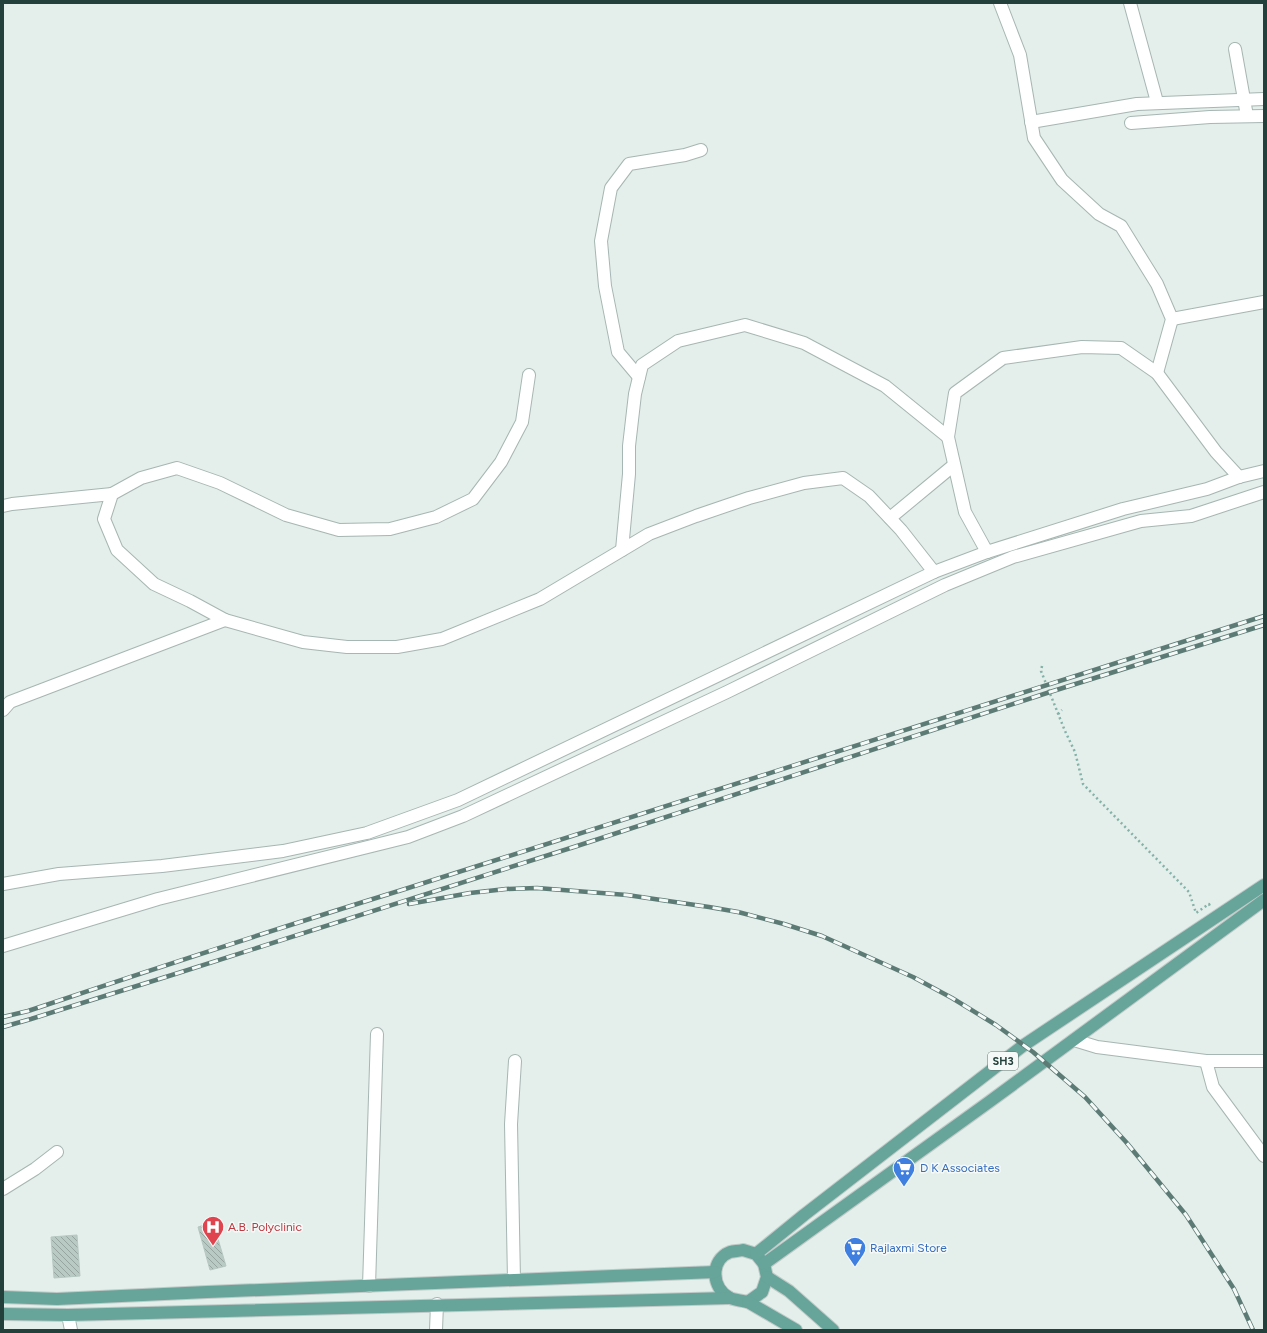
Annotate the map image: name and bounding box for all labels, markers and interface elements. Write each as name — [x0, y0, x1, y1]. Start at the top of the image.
road number: SH3 — [988, 1052, 1018, 1070]
supermarket icon: D K Associates — [891, 1155, 917, 1188]
place label: D K Associates — [920, 1161, 1000, 1175]
hospital icon: A.B. Polyclinic — [200, 1214, 226, 1247]
place label: A.B. Polyclinic — [228, 1220, 302, 1234]
supermarket icon: Rajlaxmi Store — [842, 1235, 868, 1268]
place label: Rajlaxmi Store — [870, 1241, 947, 1255]

